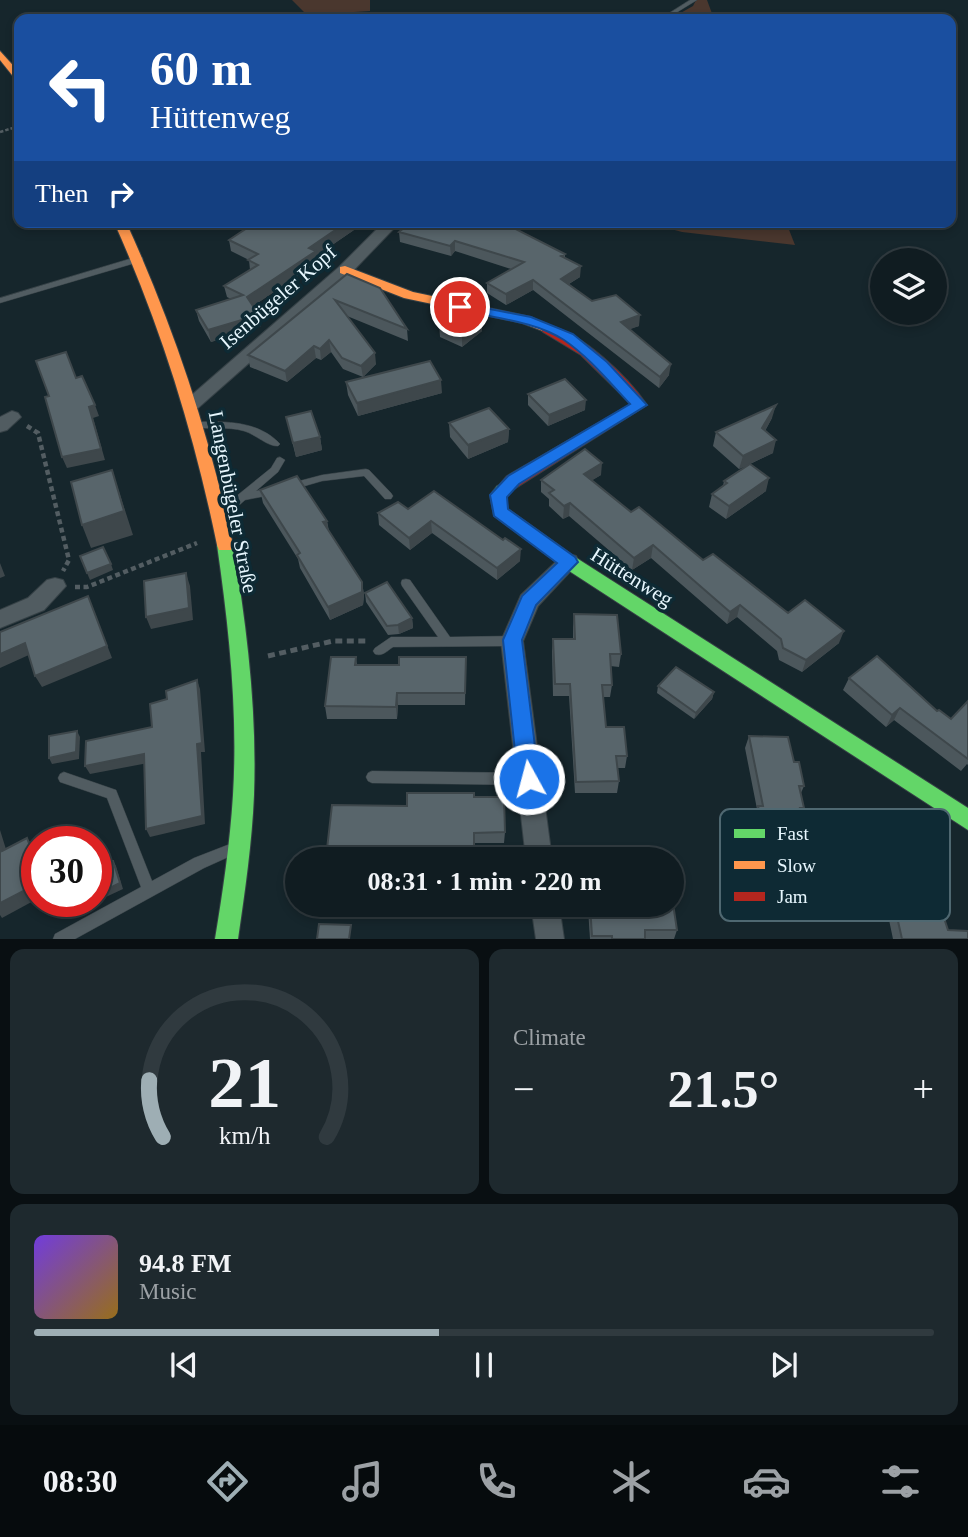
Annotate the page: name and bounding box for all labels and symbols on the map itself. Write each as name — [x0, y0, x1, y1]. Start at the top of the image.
street label: Isenbügeler Kopf — [215, 240, 341, 354]
pin — [430, 277, 490, 337]
street label: Langenbügeler Straße — [204, 409, 262, 595]
street label: Hüttenweg — [587, 542, 678, 612]
position arrow — [492, 742, 566, 816]
legend — [720, 809, 950, 921]
text: Fast — [777, 823, 809, 844]
speed limit sign: 30 — [21, 826, 112, 917]
text: Slow — [777, 855, 816, 876]
text: Jam — [777, 886, 808, 907]

